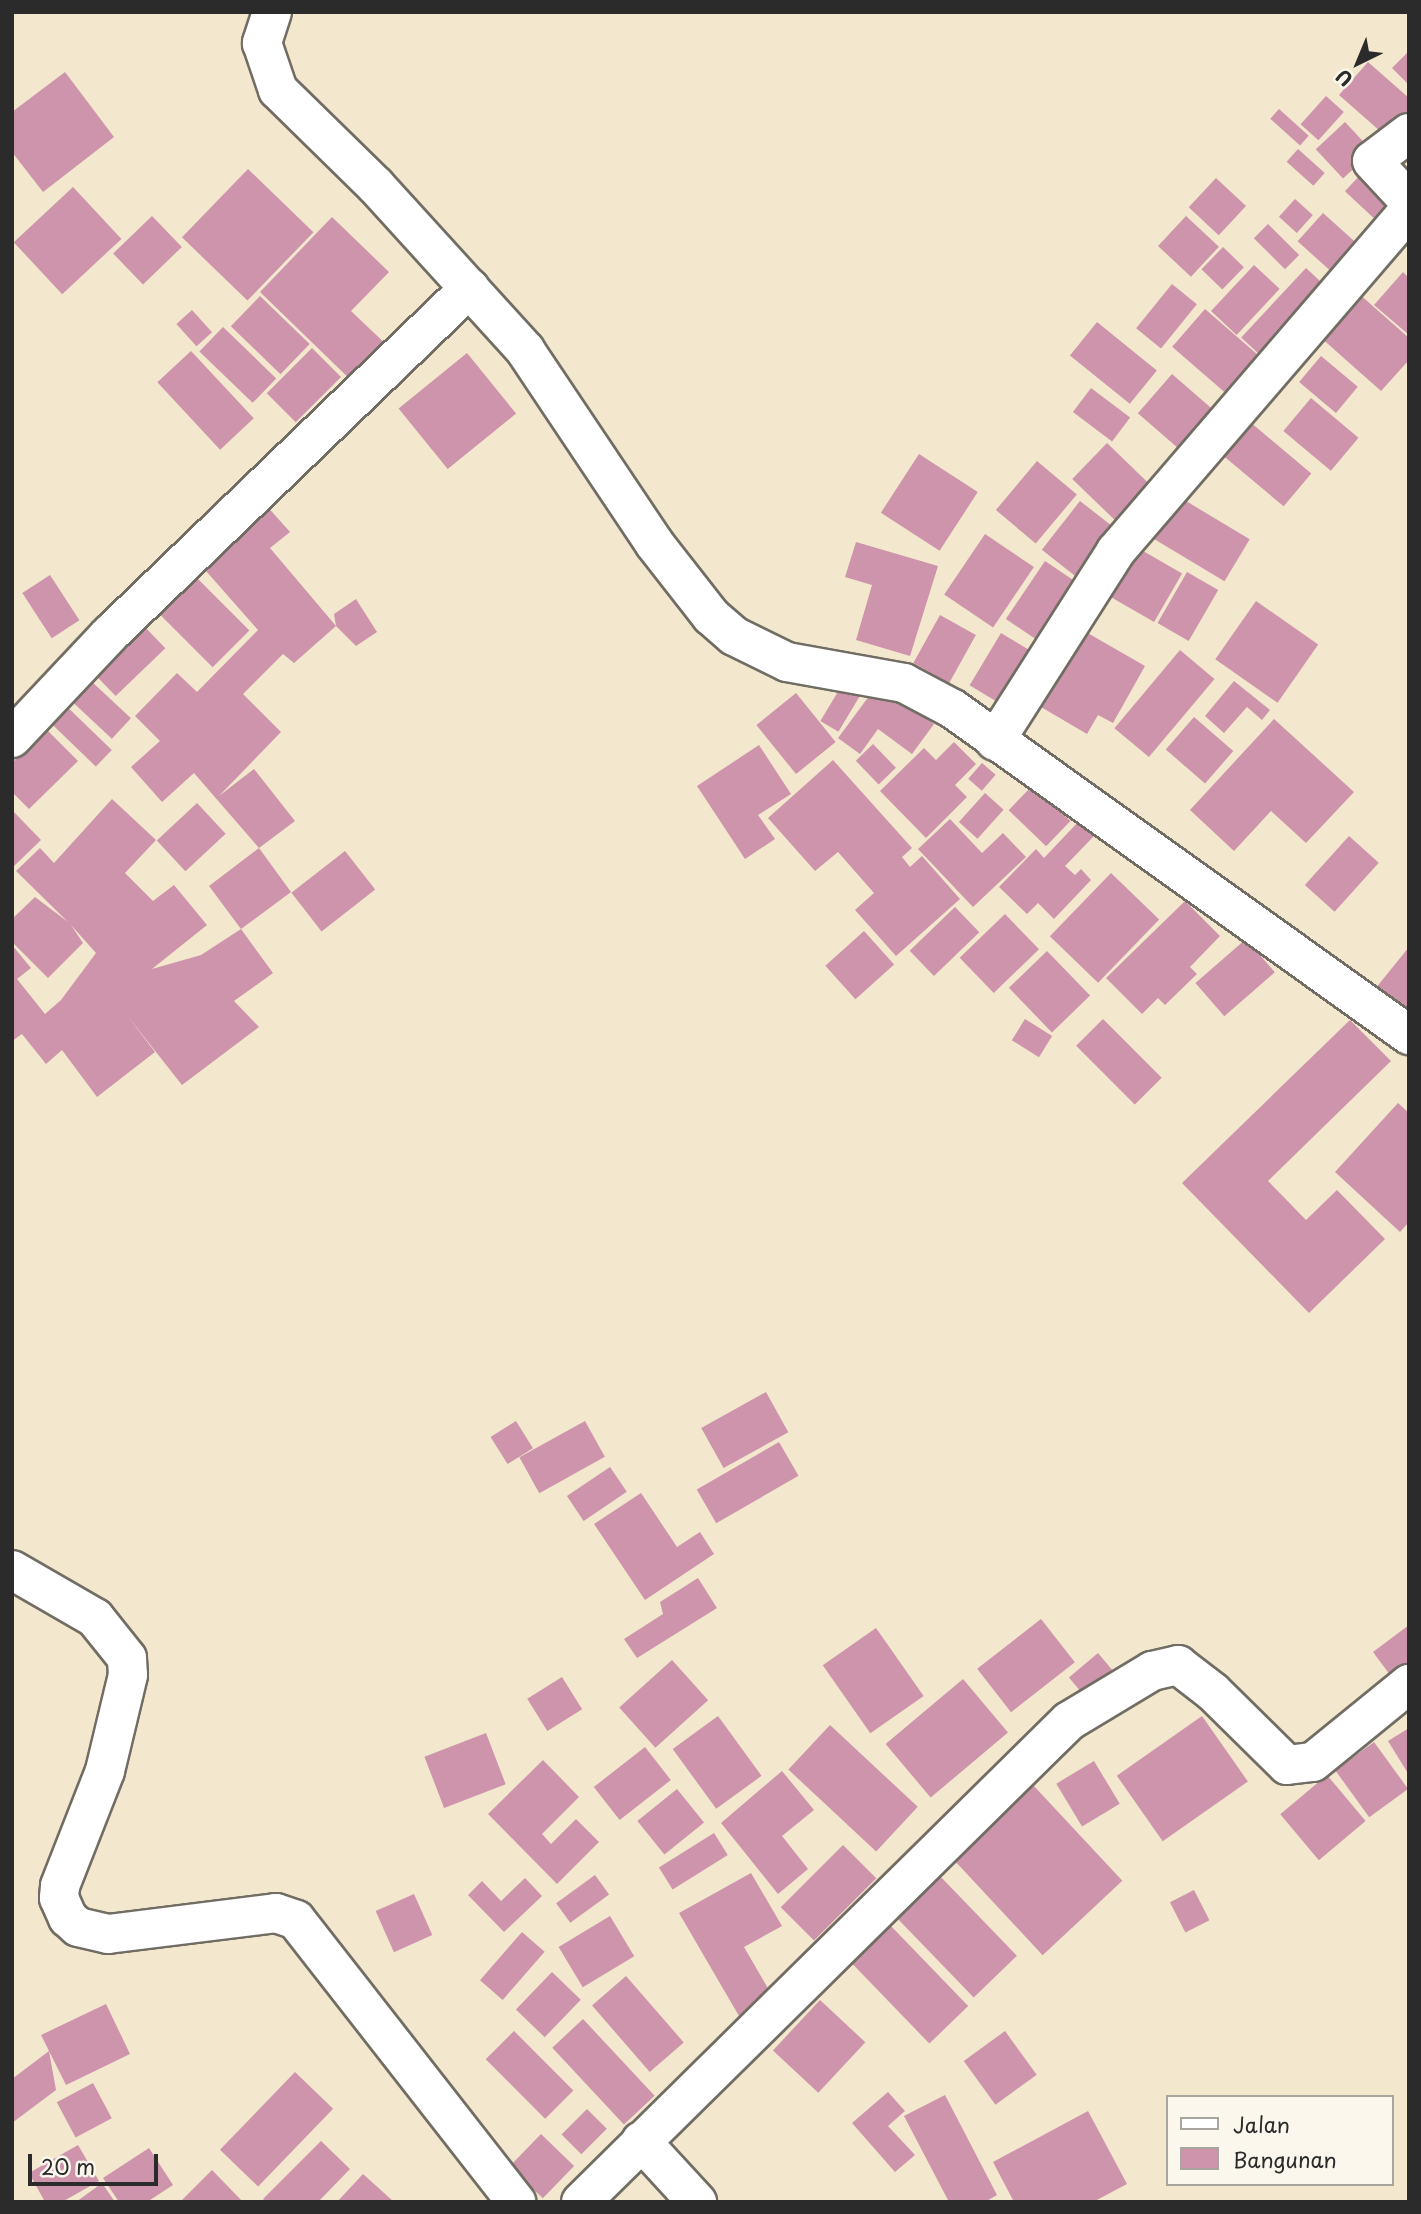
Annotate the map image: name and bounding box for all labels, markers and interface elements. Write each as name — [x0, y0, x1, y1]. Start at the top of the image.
north arrow — [1323, 28, 1393, 98]
text: U — [1329, 63, 1359, 94]
legend — [1166, 2095, 1393, 2186]
text: Jalan — [1233, 2108, 1290, 2140]
scale bar — [32, 2140, 161, 2184]
text: Bangunan — [1233, 2143, 1337, 2175]
text: 20 m — [41, 2150, 95, 2182]

